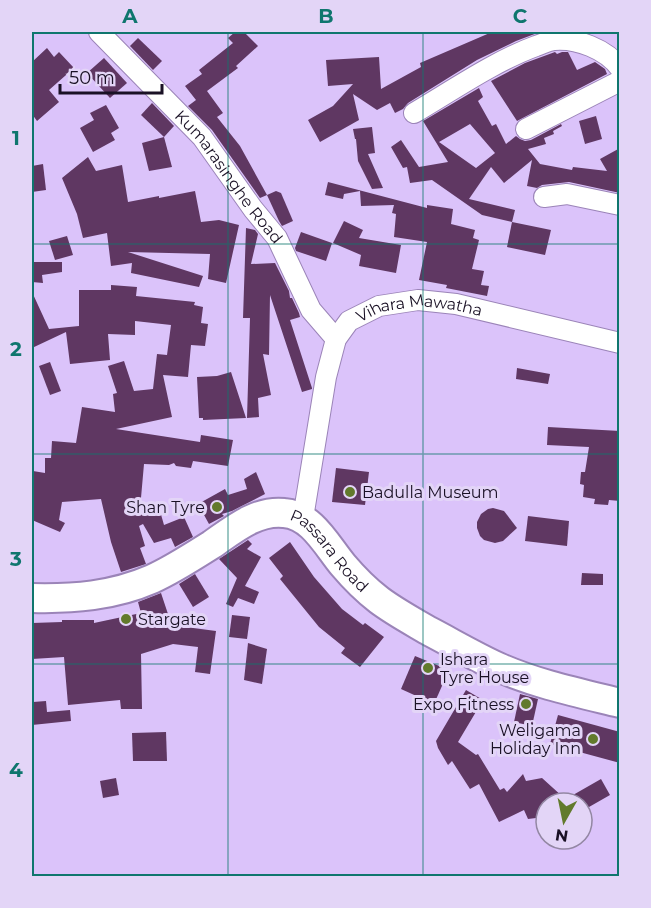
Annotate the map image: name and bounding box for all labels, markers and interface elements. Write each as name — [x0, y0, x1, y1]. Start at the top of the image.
text: A — [121, 4, 138, 28]
text: B — [318, 4, 334, 28]
text: C — [513, 4, 528, 28]
scale bar — [60, 57, 162, 95]
text: 50 m — [69, 67, 115, 89]
street label: Kumarasinghe Road — [171, 106, 287, 247]
text: 1 — [12, 126, 20, 150]
street label: Vihara Mawatha — [353, 290, 485, 326]
text: 2 — [10, 337, 22, 361]
place label: Badulla Museum — [362, 483, 499, 502]
marker: Badulla Museum — [343, 485, 357, 499]
place label: Shan Tyre — [126, 498, 205, 517]
marker: Shan Tyre — [210, 500, 224, 514]
street label: Passara Road — [287, 506, 372, 596]
text: 3 — [9, 547, 22, 571]
place label: Stargate — [138, 610, 206, 629]
marker: Stargate — [119, 612, 133, 626]
place label: Ishara Tyre House — [440, 650, 529, 687]
marker: Ishara Tyre House — [421, 661, 435, 675]
place label: Expo Fitness — [413, 695, 514, 714]
marker: Expo Fitness — [519, 697, 533, 711]
place label: Weligama Holiday Inn — [490, 721, 581, 758]
marker: Weligama Holiday Inn — [586, 732, 600, 746]
text: 4 — [9, 758, 23, 782]
north arrow — [534, 791, 594, 851]
text: N — [554, 825, 570, 846]

